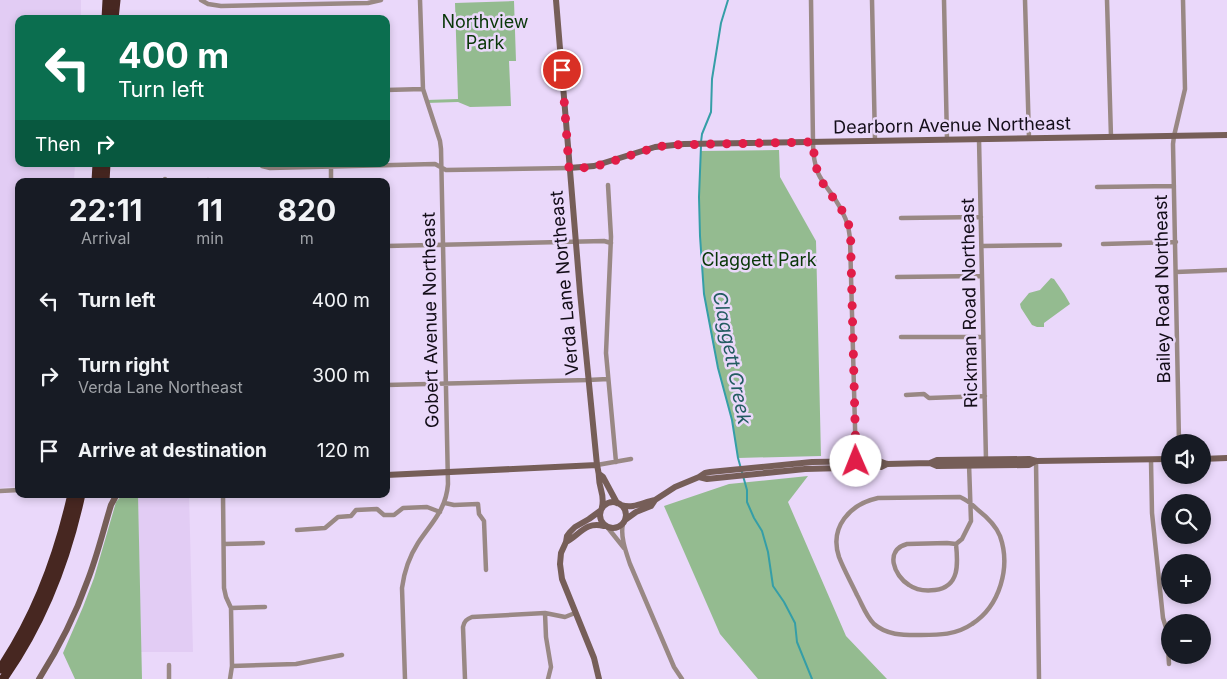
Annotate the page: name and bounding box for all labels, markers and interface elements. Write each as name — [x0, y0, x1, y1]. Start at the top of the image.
park label: Northview Park — [441, 11, 529, 53]
text: 400 m — [118, 34, 229, 76]
icon: left — [35, 35, 100, 100]
pin — [541, 49, 583, 91]
icon: arrive — [548, 56, 576, 84]
text: Turn left — [118, 76, 204, 102]
street label: Dearborn Avenue Northeast — [833, 112, 1071, 138]
icon: right — [91, 130, 119, 158]
text: Then — [35, 133, 81, 156]
street label: Verda Lane Northeast — [545, 190, 583, 376]
text: 22:11 — [69, 192, 143, 228]
text: 11 — [197, 192, 223, 228]
text: 820 — [278, 192, 336, 228]
street label: Bailey Road Northeast — [1150, 194, 1174, 383]
street label: Rickman Road Northeast — [957, 198, 981, 408]
street label: Gobert Avenue Northeast — [418, 212, 442, 428]
text: Arrival — [81, 228, 130, 248]
text: min — [196, 228, 224, 248]
text: m — [300, 228, 314, 248]
park label: Claggett Park — [701, 249, 817, 270]
icon: left — [35, 287, 63, 315]
text: Turn left — [78, 289, 156, 312]
text: 400 m — [312, 289, 370, 312]
water label: Claggett Creek — [708, 290, 756, 427]
text: Turn right — [78, 354, 169, 377]
icon: right — [35, 362, 63, 390]
text: 300 m — [312, 364, 370, 387]
text: Verda Lane Northeast — [78, 377, 243, 397]
position arrow — [829, 434, 881, 486]
map controls — [1161, 434, 1211, 664]
button: sound — [1161, 434, 1211, 484]
icon: arrive — [35, 437, 63, 465]
text: Arrive at destination — [78, 439, 267, 462]
text: 120 m — [317, 439, 370, 462]
button: search — [1161, 494, 1211, 544]
button: + — [1161, 554, 1211, 604]
button: − — [1161, 614, 1211, 664]

